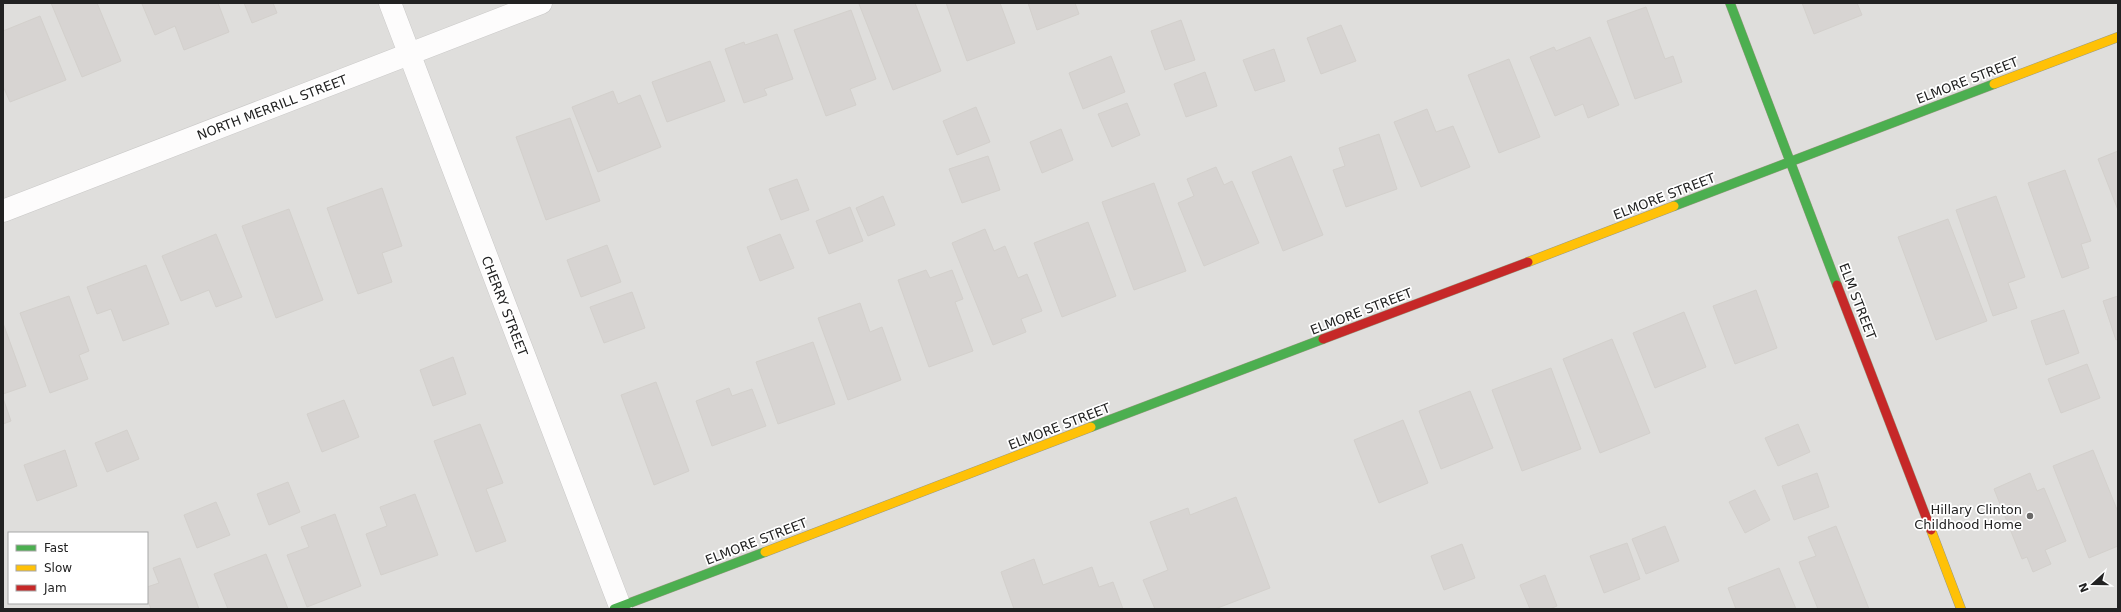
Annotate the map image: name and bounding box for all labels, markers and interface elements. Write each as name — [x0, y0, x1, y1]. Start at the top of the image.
street label: ELMORE STREET — [1914, 54, 2020, 107]
street label: NORTH MERRILL STREET — [195, 72, 349, 143]
street label: ELMORE STREET — [1611, 170, 1717, 223]
street label: CHERRY STREET — [479, 254, 531, 358]
street label: ELM STREET — [1836, 261, 1879, 341]
street label: ELMORE STREET — [1308, 285, 1414, 338]
street label: ELMORE STREET — [1006, 400, 1112, 453]
place label: Hillary Clinton Childhood Home — [1914, 502, 2022, 532]
marker: Hillary Clinton Childhood Home — [2025, 511, 2035, 521]
street label: ELMORE STREET — [703, 515, 809, 568]
legend — [8, 532, 148, 604]
text: Fast — [44, 541, 68, 555]
text: Slow — [44, 561, 72, 575]
north arrow — [2073, 564, 2113, 604]
text: Jam — [43, 581, 67, 595]
text: N — [2076, 581, 2092, 594]

